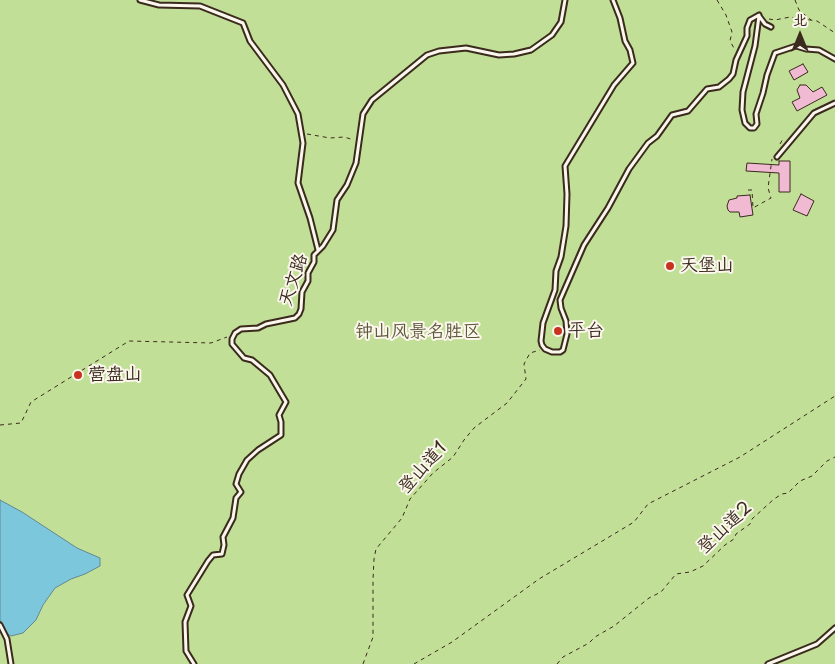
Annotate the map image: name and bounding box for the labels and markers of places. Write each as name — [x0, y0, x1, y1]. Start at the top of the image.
place label: 天堡山 — [680, 255, 734, 277]
marker: 天堡山 — [664, 260, 676, 272]
place label: 平台 — [568, 320, 604, 342]
marker: 平台 — [552, 325, 564, 337]
place label: 营盘山 — [88, 364, 142, 386]
marker: 营盘山 — [72, 369, 84, 381]

